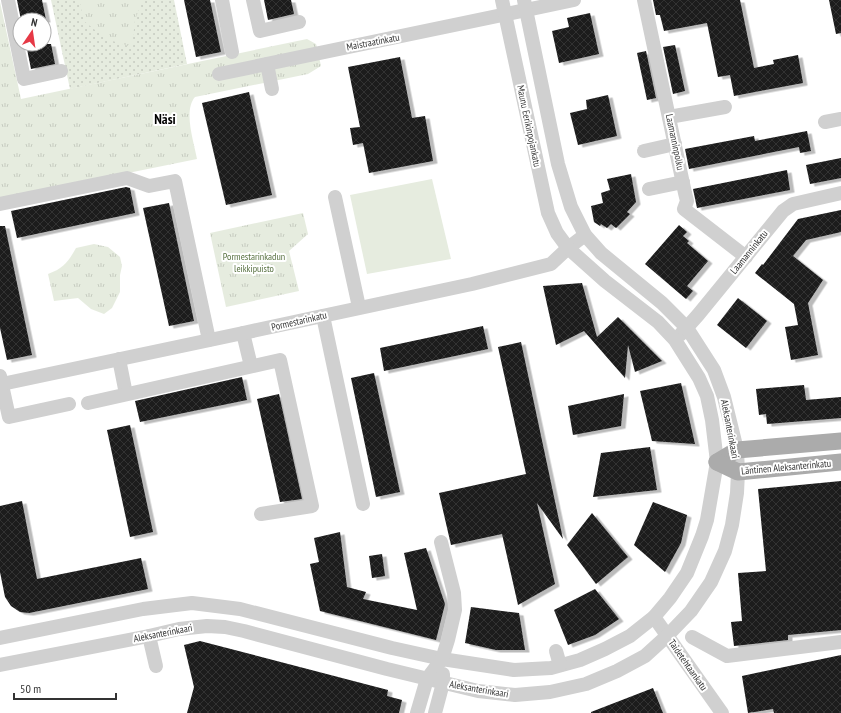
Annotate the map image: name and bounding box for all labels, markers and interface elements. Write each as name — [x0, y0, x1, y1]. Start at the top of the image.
north arrow — [12, 12, 52, 52]
text: N — [30, 15, 39, 30]
street label: Maistraatinkatu — [345, 30, 401, 54]
street label: Maunu Eerikinpojankatu — [514, 84, 544, 168]
district label: Näsi — [154, 110, 176, 128]
street label: Laamanninpolku — [663, 113, 687, 171]
street label: Laamanninkatu — [727, 227, 771, 277]
park label: Pormestarinkadun leikkipuisto — [223, 250, 285, 275]
street label: Pormestarinkatu — [270, 308, 328, 334]
street label: Aleksanterinkaari — [718, 398, 742, 460]
street label: Läntinen Aleksanterinkatu — [741, 457, 831, 477]
street label: Aleksanterinkaari — [132, 621, 194, 645]
street label: Taidetehtaankatu — [666, 637, 710, 693]
scale bar — [14, 675, 116, 701]
street label: Aleksanterinkaari — [448, 677, 510, 701]
text: 50 m — [20, 681, 41, 696]

